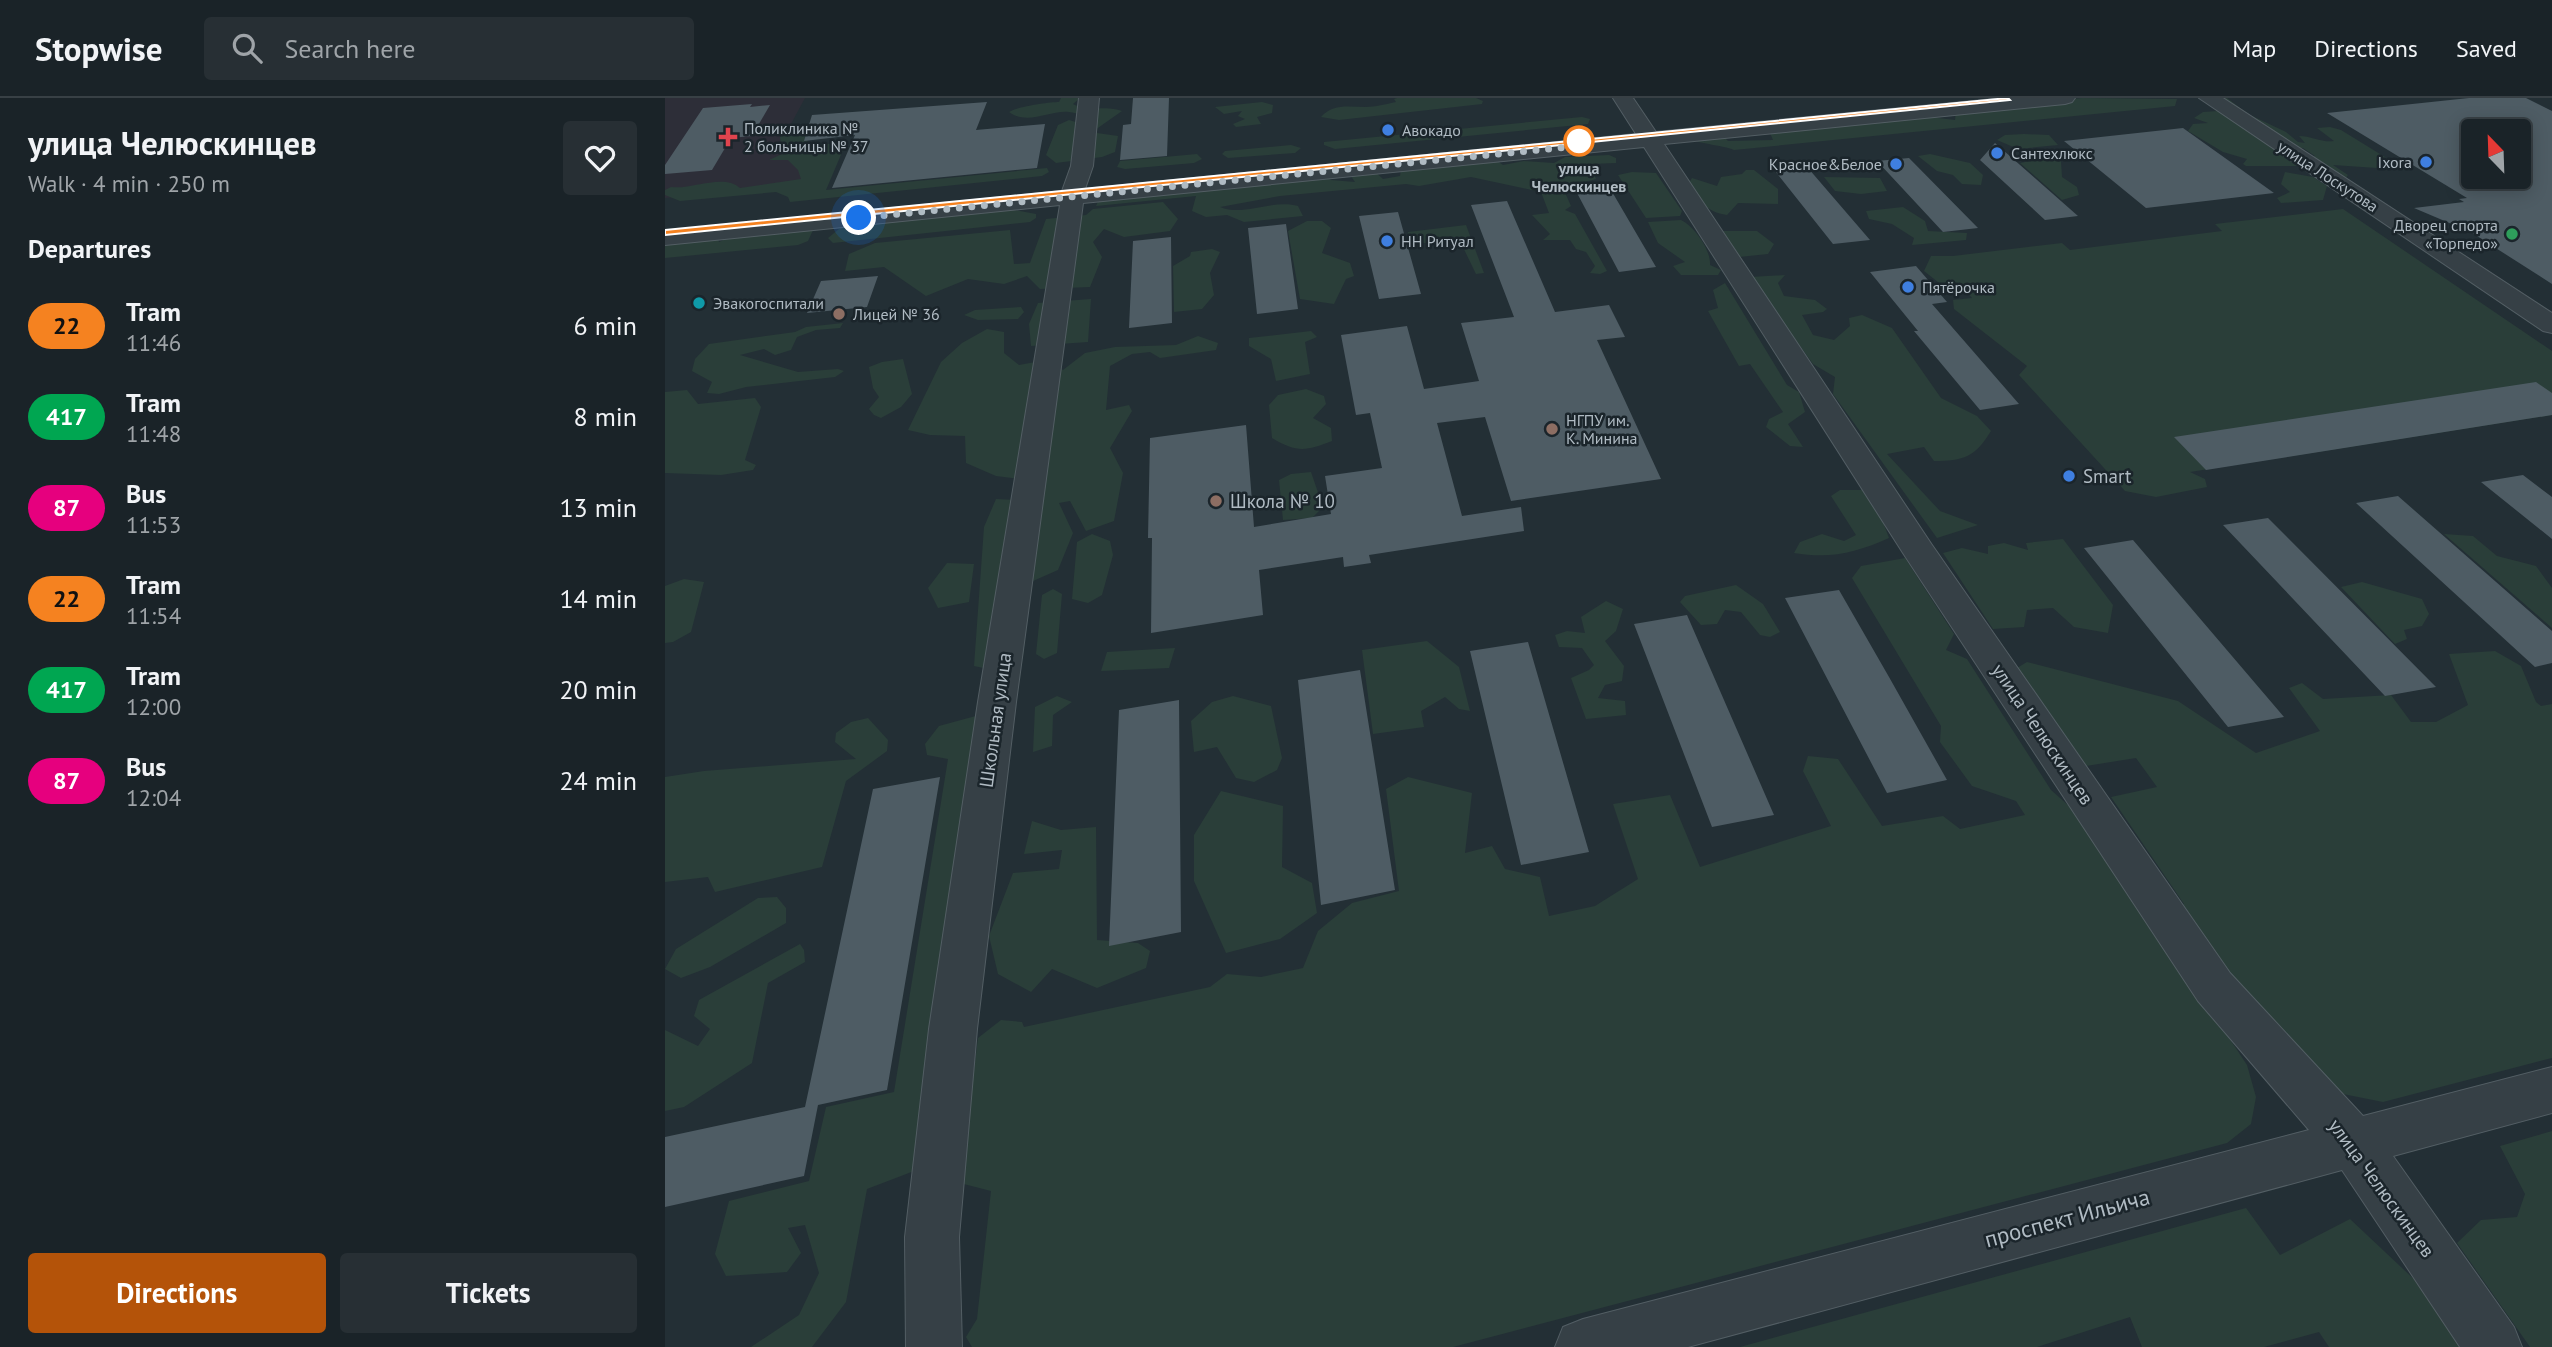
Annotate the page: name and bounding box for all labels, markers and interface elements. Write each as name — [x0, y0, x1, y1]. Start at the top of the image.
search box — [204, 17, 694, 80]
text: Stopwise — [35, 27, 162, 70]
icon: search — [228, 29, 266, 67]
text: Search here — [284, 32, 416, 65]
text: Map — [2232, 33, 2276, 64]
text: Directions — [2314, 33, 2418, 64]
text: Saved — [2456, 33, 2517, 64]
place label: Поликлиника № 2 больницы № 37 — [744, 118, 869, 156]
north arrow — [2461, 119, 2531, 189]
map controls — [2461, 119, 2531, 189]
place label: Авокадо — [1402, 120, 1461, 140]
text: улица Челюскинцев — [28, 121, 317, 164]
button: heart — [563, 121, 637, 195]
marker: Авокадо — [1380, 122, 1396, 138]
marker: улица Челюскинцев — [1564, 126, 1594, 156]
marker: Поликлиника № 2 больницы № 37 — [718, 127, 738, 147]
street label: улица Лоскутова — [2274, 136, 2382, 216]
place label: Сантехлюкс — [2011, 143, 2093, 163]
marker: Сантехлюкс — [1989, 145, 2005, 161]
place label: Ixora — [2378, 152, 2412, 172]
place label: Красное&Белое — [1769, 154, 1882, 174]
marker: Ixora — [2418, 154, 2434, 170]
marker: Красное&Белое — [1888, 156, 1904, 172]
place label: улица Челюскинцев — [1532, 158, 1626, 196]
text: Walk · 4 min · 250 m — [28, 169, 230, 198]
your location — [841, 200, 876, 235]
place label: Дворец спорта «Торпедо» — [2394, 215, 2498, 253]
marker: Дворец спорта «Торпедо» — [2504, 226, 2520, 242]
place label: НН Ритуал — [1401, 231, 1474, 251]
text: Departures — [28, 232, 151, 265]
marker: НН Ритуал — [1379, 233, 1395, 249]
place label: Пятёрочка — [1922, 277, 1995, 297]
marker: Пятёрочка — [1900, 279, 1916, 295]
place label: Эвакогоспитали — [713, 293, 824, 313]
text: Tram — [126, 295, 181, 328]
marker: Эвакогоспитали — [691, 295, 707, 311]
place label: Лицей № 36 — [852, 304, 940, 324]
marker: Лицей № 36 — [831, 306, 847, 322]
text: 6 min — [574, 309, 637, 342]
text: 22 — [53, 310, 80, 341]
text: 11:46 — [126, 328, 181, 357]
text: Tram — [126, 386, 181, 419]
text: 8 min — [574, 400, 637, 433]
text: 417 — [46, 401, 87, 432]
place label: НГПУ им. К. Минина — [1566, 410, 1638, 448]
text: 11:48 — [126, 419, 181, 448]
marker: НГПУ им. К. Минина — [1544, 421, 1560, 437]
place label: Smart — [2083, 464, 2132, 488]
marker: Smart — [2061, 468, 2077, 484]
text: Bus — [126, 477, 166, 510]
place label: Школа № 10 — [1230, 489, 1335, 513]
text: 13 min — [559, 491, 637, 524]
text: 87 — [53, 492, 80, 523]
marker: Школа № 10 — [1208, 493, 1224, 509]
text: 11:53 — [126, 510, 181, 539]
text: Tram — [126, 568, 181, 601]
text: 14 min — [559, 582, 637, 615]
text: 22 — [53, 583, 80, 614]
text: 11:54 — [126, 601, 181, 630]
street label: Школьная улица — [974, 651, 1016, 789]
text: Tram — [126, 659, 181, 692]
street label: улица Челюскинцев — [1987, 659, 2099, 809]
text: 20 min — [559, 673, 637, 706]
text: 417 — [46, 674, 87, 705]
text: 12:00 — [126, 692, 181, 721]
text: Bus — [126, 750, 166, 783]
text: 24 min — [559, 764, 637, 797]
text: 87 — [53, 765, 80, 796]
text: 12:04 — [126, 783, 181, 812]
street label: улица Челюскинцев — [2324, 1114, 2440, 1262]
street label: проспект Ильича — [1981, 1181, 2153, 1254]
button: Directions — [28, 1253, 326, 1333]
button: Tickets — [340, 1253, 637, 1333]

